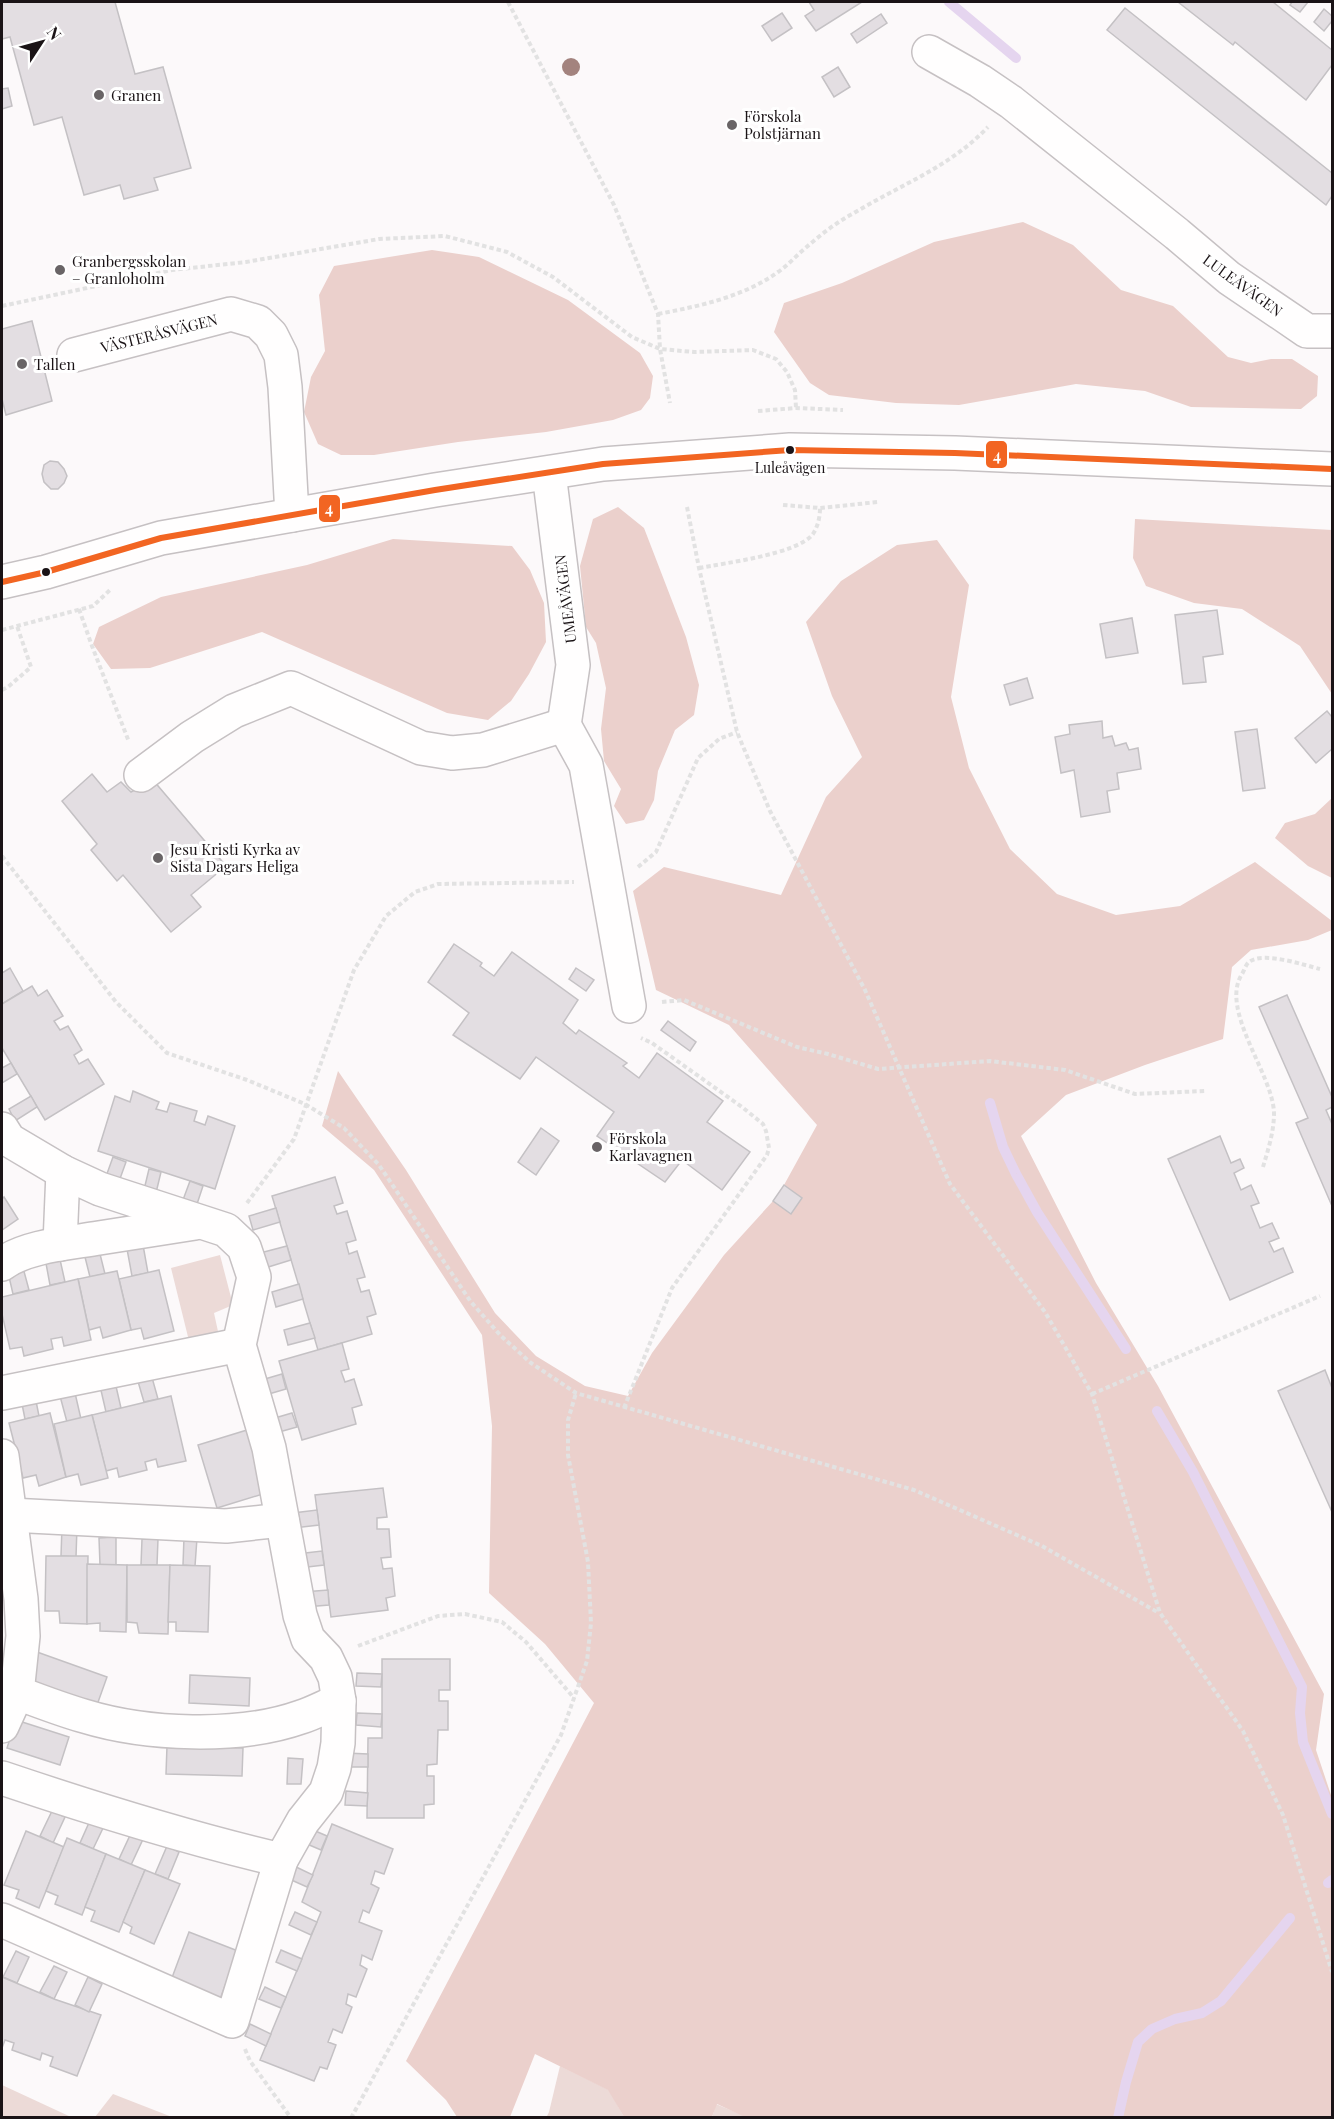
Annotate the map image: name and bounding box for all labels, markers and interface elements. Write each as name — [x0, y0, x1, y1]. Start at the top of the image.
north arrow — [12, 12, 72, 72]
text: N — [43, 22, 67, 44]
place label: Granen — [111, 85, 161, 105]
marker: Granen — [92, 88, 106, 102]
place label: Förskola Polstjärnan — [744, 106, 821, 143]
marker: Förskola Polstjärnan — [725, 118, 739, 132]
street label: LULEÅVÄGEN — [1199, 249, 1287, 321]
place label: Granbergsskolan – Granloholm — [72, 251, 186, 288]
marker: Granbergsskolan – Granloholm — [53, 263, 67, 277]
street label: VÄSTERÅSVÄGEN — [97, 309, 220, 357]
place label: Tallen — [34, 354, 76, 374]
marker: Tallen — [15, 357, 29, 371]
line badge: 4 — [985, 440, 1008, 469]
marker: Luleåvägen — [784, 444, 796, 456]
text: 4 — [993, 444, 1001, 465]
place label: Luleåvägen — [755, 458, 826, 477]
line badge: 4 — [318, 494, 341, 523]
text: 4 — [325, 497, 333, 518]
street label: UMEÅVÄGEN — [550, 553, 580, 644]
unlabelled marker — [40, 566, 52, 578]
place label: Jesu Kristi Kyrka av Sista Dagars Heliga — [169, 839, 301, 876]
marker: Jesu Kristi Kyrka av Sista Dagars Heliga — [151, 851, 165, 865]
place label: Förskola Karlavagnen — [609, 1128, 693, 1165]
marker: Förskola Karlavagnen — [590, 1140, 604, 1154]

